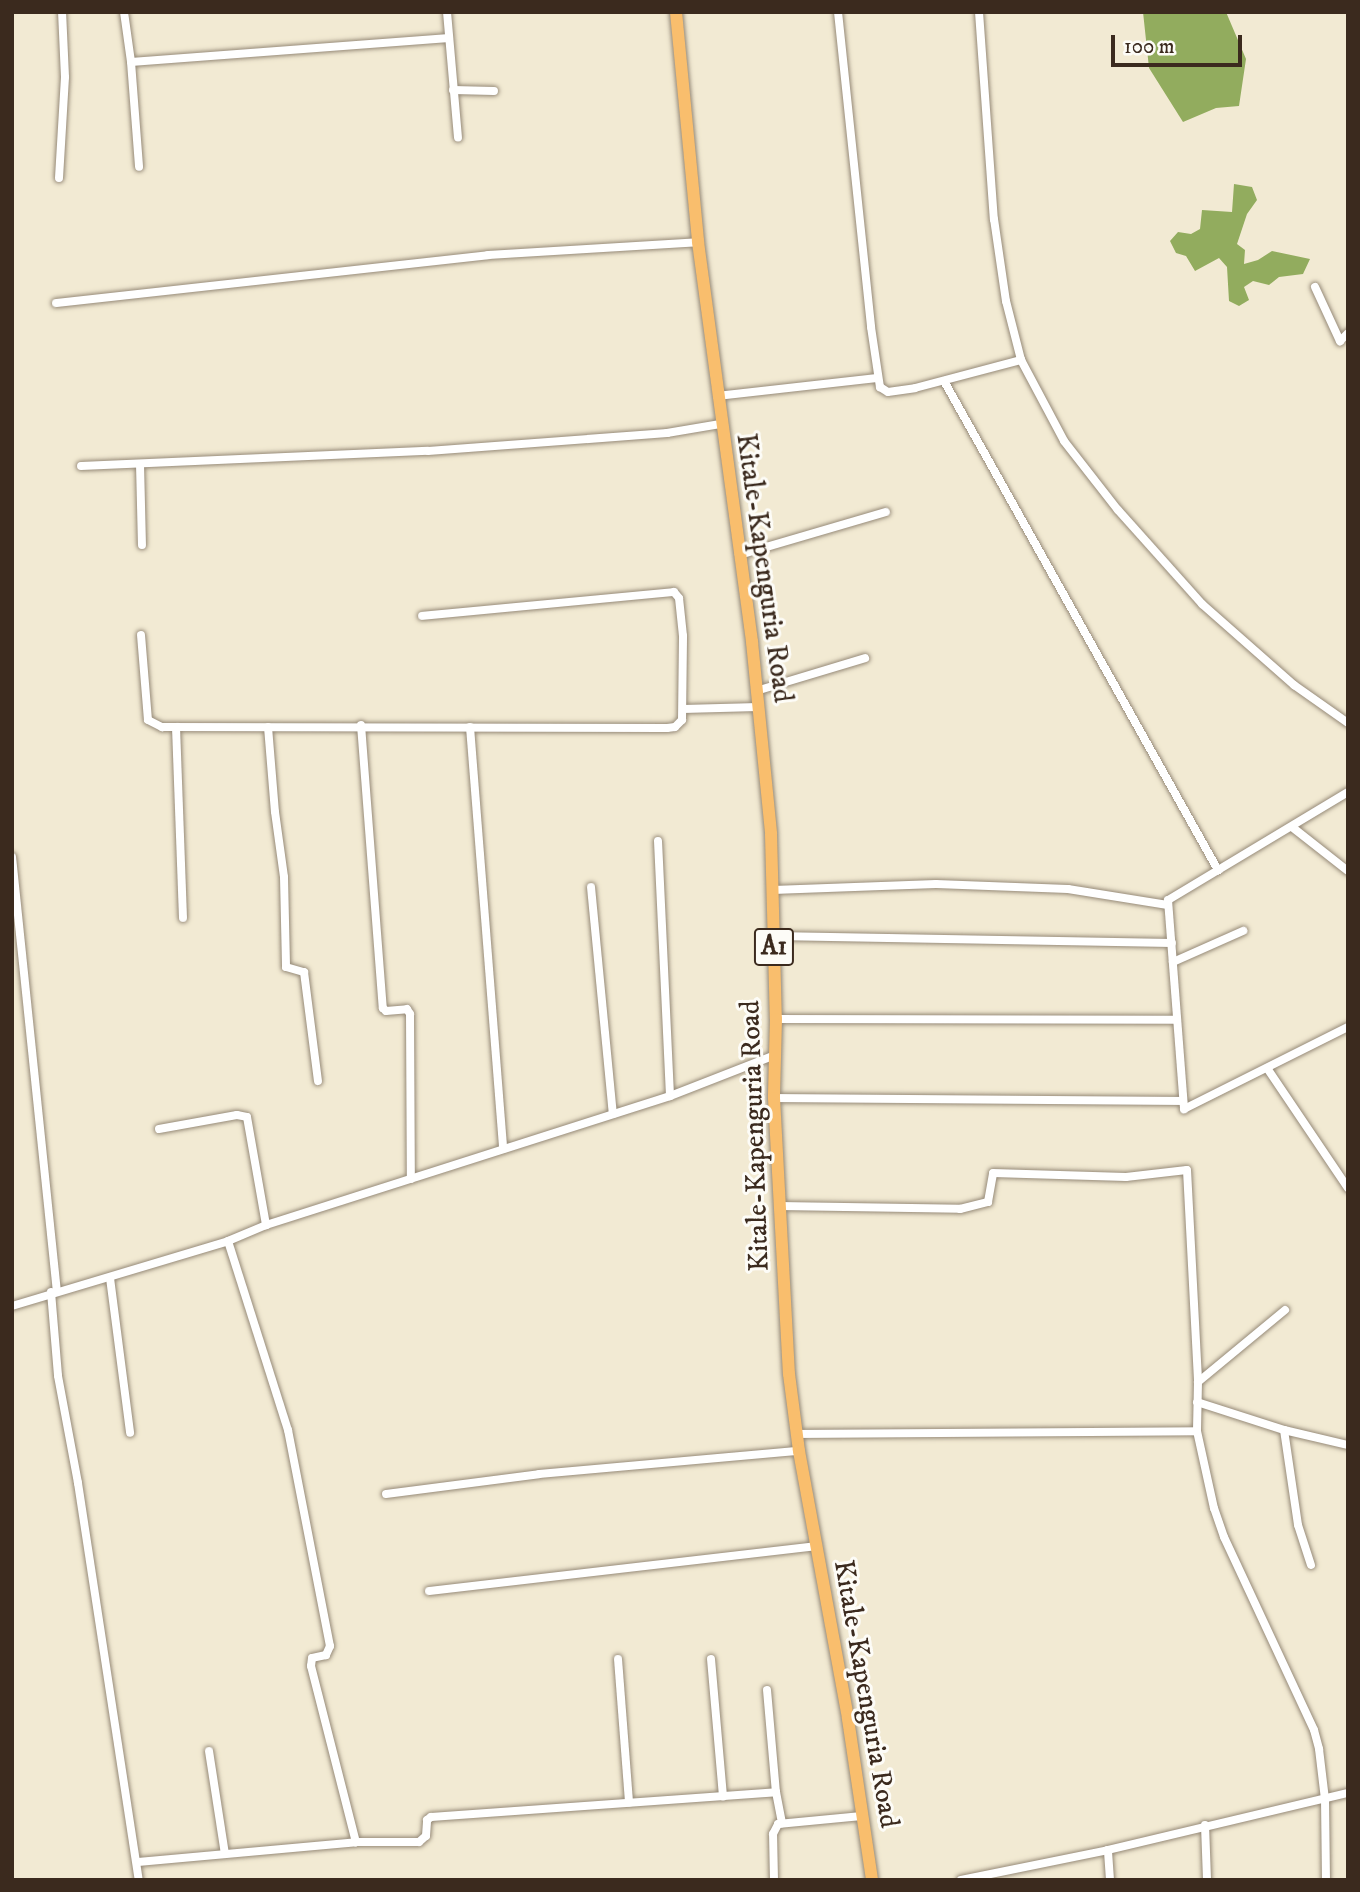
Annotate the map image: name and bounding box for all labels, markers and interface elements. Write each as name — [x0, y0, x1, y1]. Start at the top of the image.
scale bar — [1115, 21, 1246, 65]
text: 100 m — [1124, 34, 1175, 60]
street label: Kitale-Kapenguria Road — [728, 431, 800, 705]
road number: A1 — [753, 924, 795, 970]
street label: Kitale-Kapenguria Road — [733, 1000, 777, 1272]
street label: Kitale-Kapenguria Road — [826, 1557, 906, 1831]

